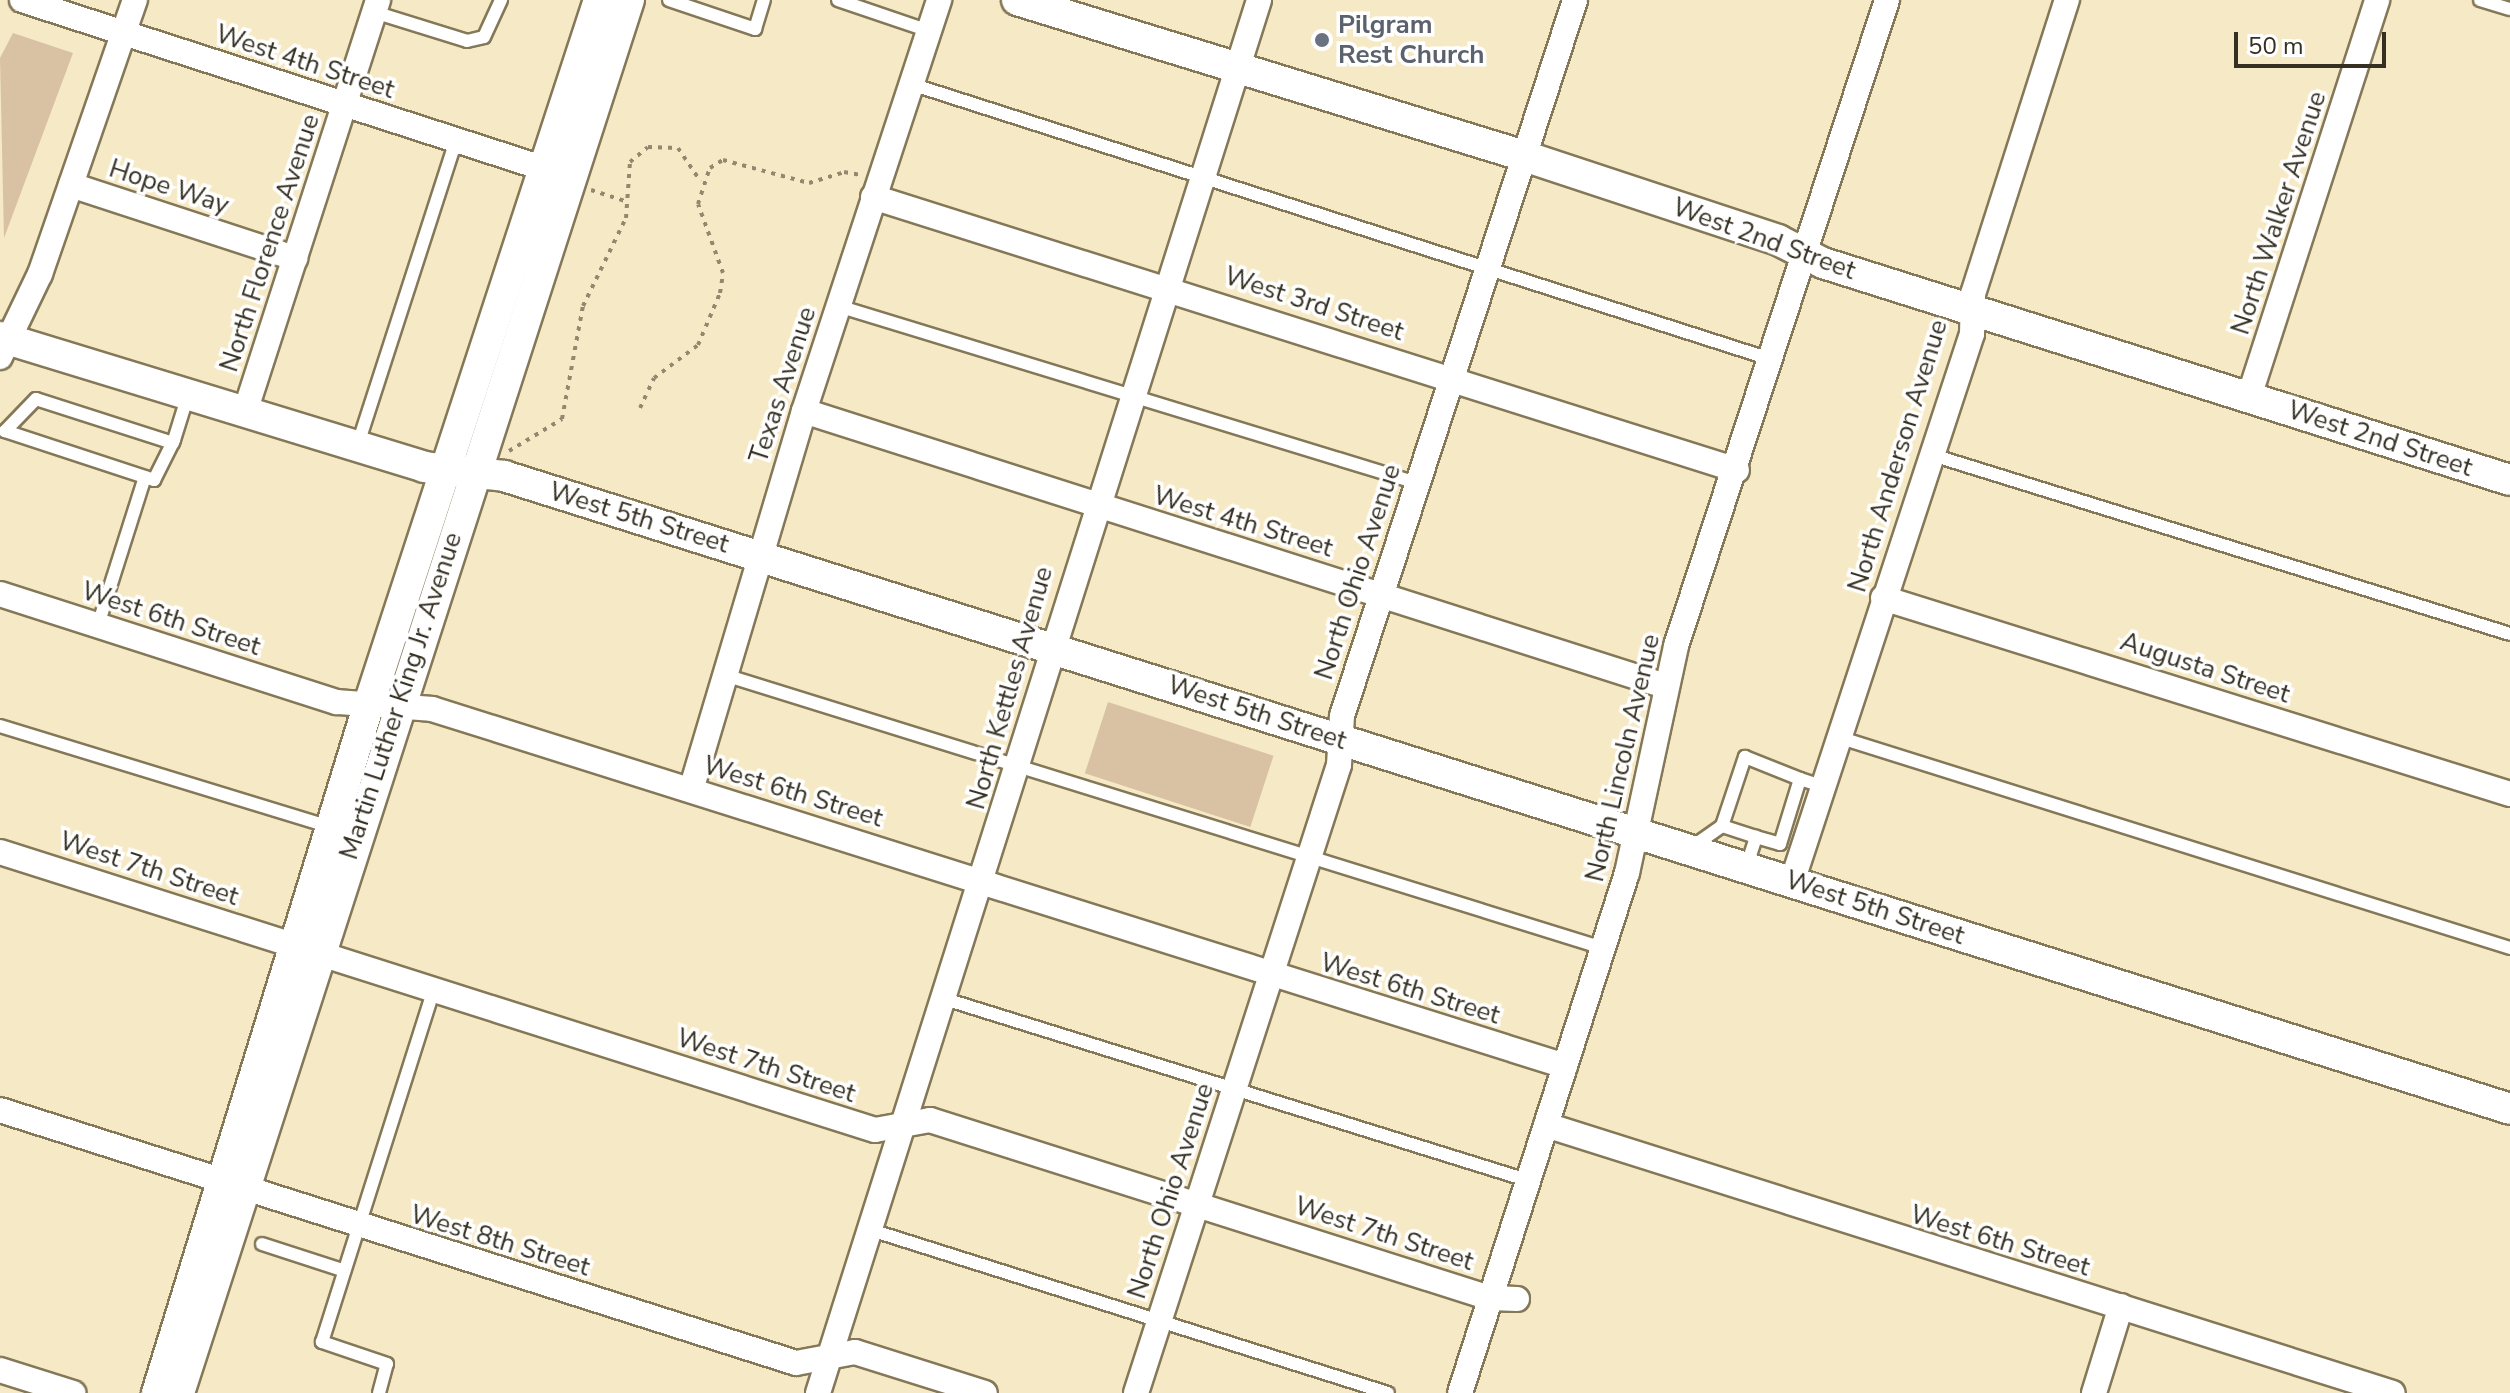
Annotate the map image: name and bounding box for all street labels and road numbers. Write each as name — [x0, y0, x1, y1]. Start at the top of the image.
street label: West 4th Street — [212, 18, 398, 106]
street label: North Walker Avenue — [2225, 87, 2333, 339]
street label: North Florence Avenue — [214, 110, 326, 376]
street label: Hope Way — [105, 153, 233, 221]
street label: West 2nd Street — [1668, 191, 1860, 287]
street label: West 3rd Street — [1220, 260, 1408, 348]
street label: Texas Avenue — [743, 303, 823, 467]
street label: North Anderson Avenue — [1842, 316, 1954, 596]
street label: West 2nd Street — [2284, 394, 2476, 484]
street label: North Ohio Avenue — [1308, 460, 1408, 684]
street label: West 5th Street — [545, 476, 733, 560]
street label: West 4th Street — [1149, 480, 1337, 564]
street label: Martin Luther King Jr. Avenue — [333, 529, 469, 863]
street label: North Kettles Avenue — [960, 563, 1060, 813]
street label: West 6th Street — [78, 575, 264, 663]
street label: Augusta Street — [2116, 626, 2294, 710]
street label: North Lincoln Avenue — [1579, 631, 1667, 885]
street label: West 5th Street — [1164, 669, 1350, 757]
street label: West 6th Street — [699, 750, 887, 834]
street label: West 7th Street — [56, 825, 242, 913]
street label: West 5th Street — [1782, 864, 1968, 952]
street label: West 6th Street — [1316, 947, 1504, 1031]
street label: West 7th Street — [673, 1022, 859, 1110]
street label: North Ohio Avenue — [1121, 1079, 1221, 1303]
street label: West 7th Street — [1291, 1190, 1477, 1278]
street label: West 8th Street — [406, 1199, 594, 1283]
street label: West 6th Street — [1906, 1199, 2094, 1283]

